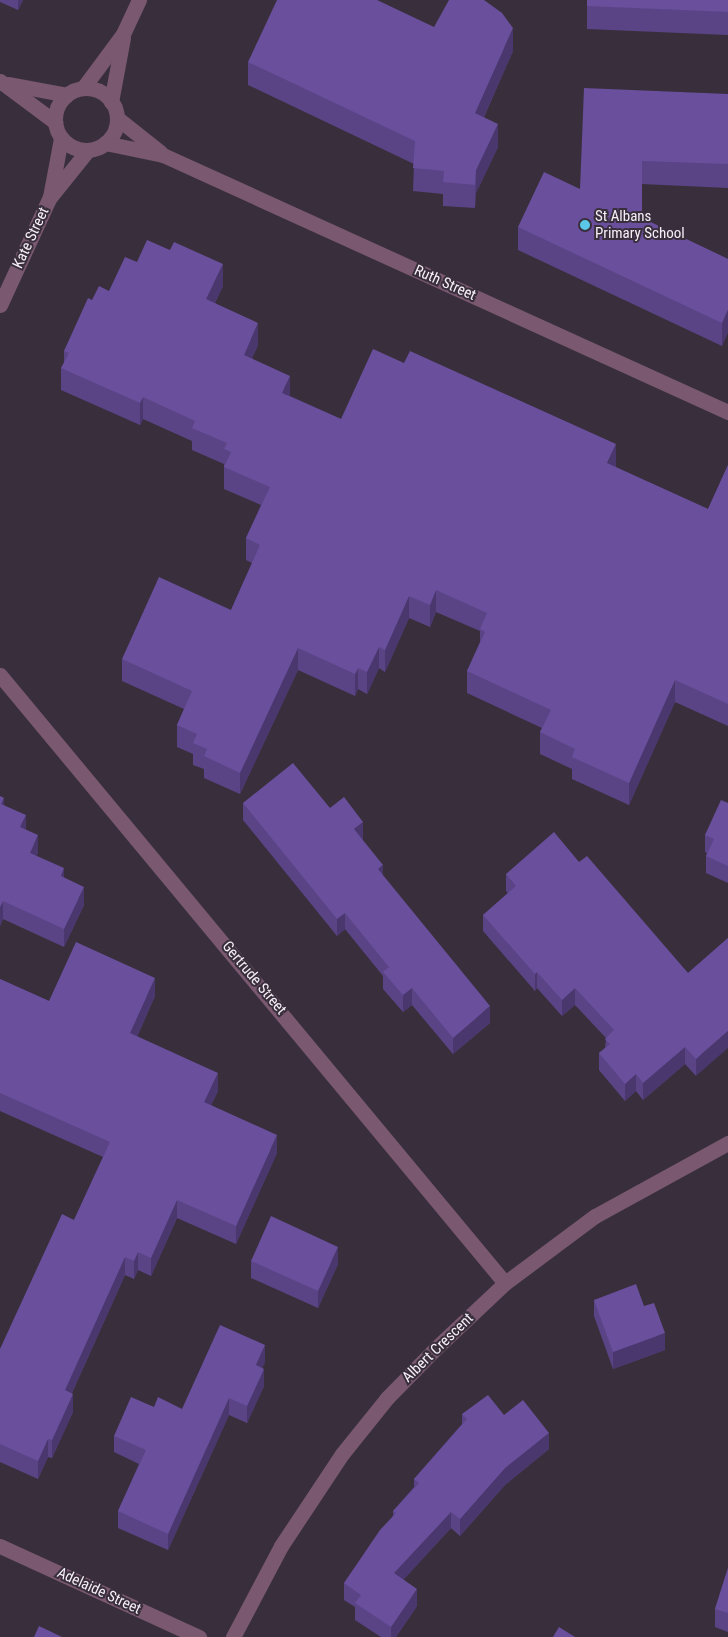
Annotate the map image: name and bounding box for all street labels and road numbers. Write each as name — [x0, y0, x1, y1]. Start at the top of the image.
street label: Kate Street — [9, 205, 53, 271]
street label: Ruth Street — [411, 261, 479, 305]
street label: Gertrude Street — [218, 938, 290, 1018]
street label: Albert Crescent — [399, 1310, 477, 1386]
street label: Adelaide Street — [54, 1564, 144, 1618]

